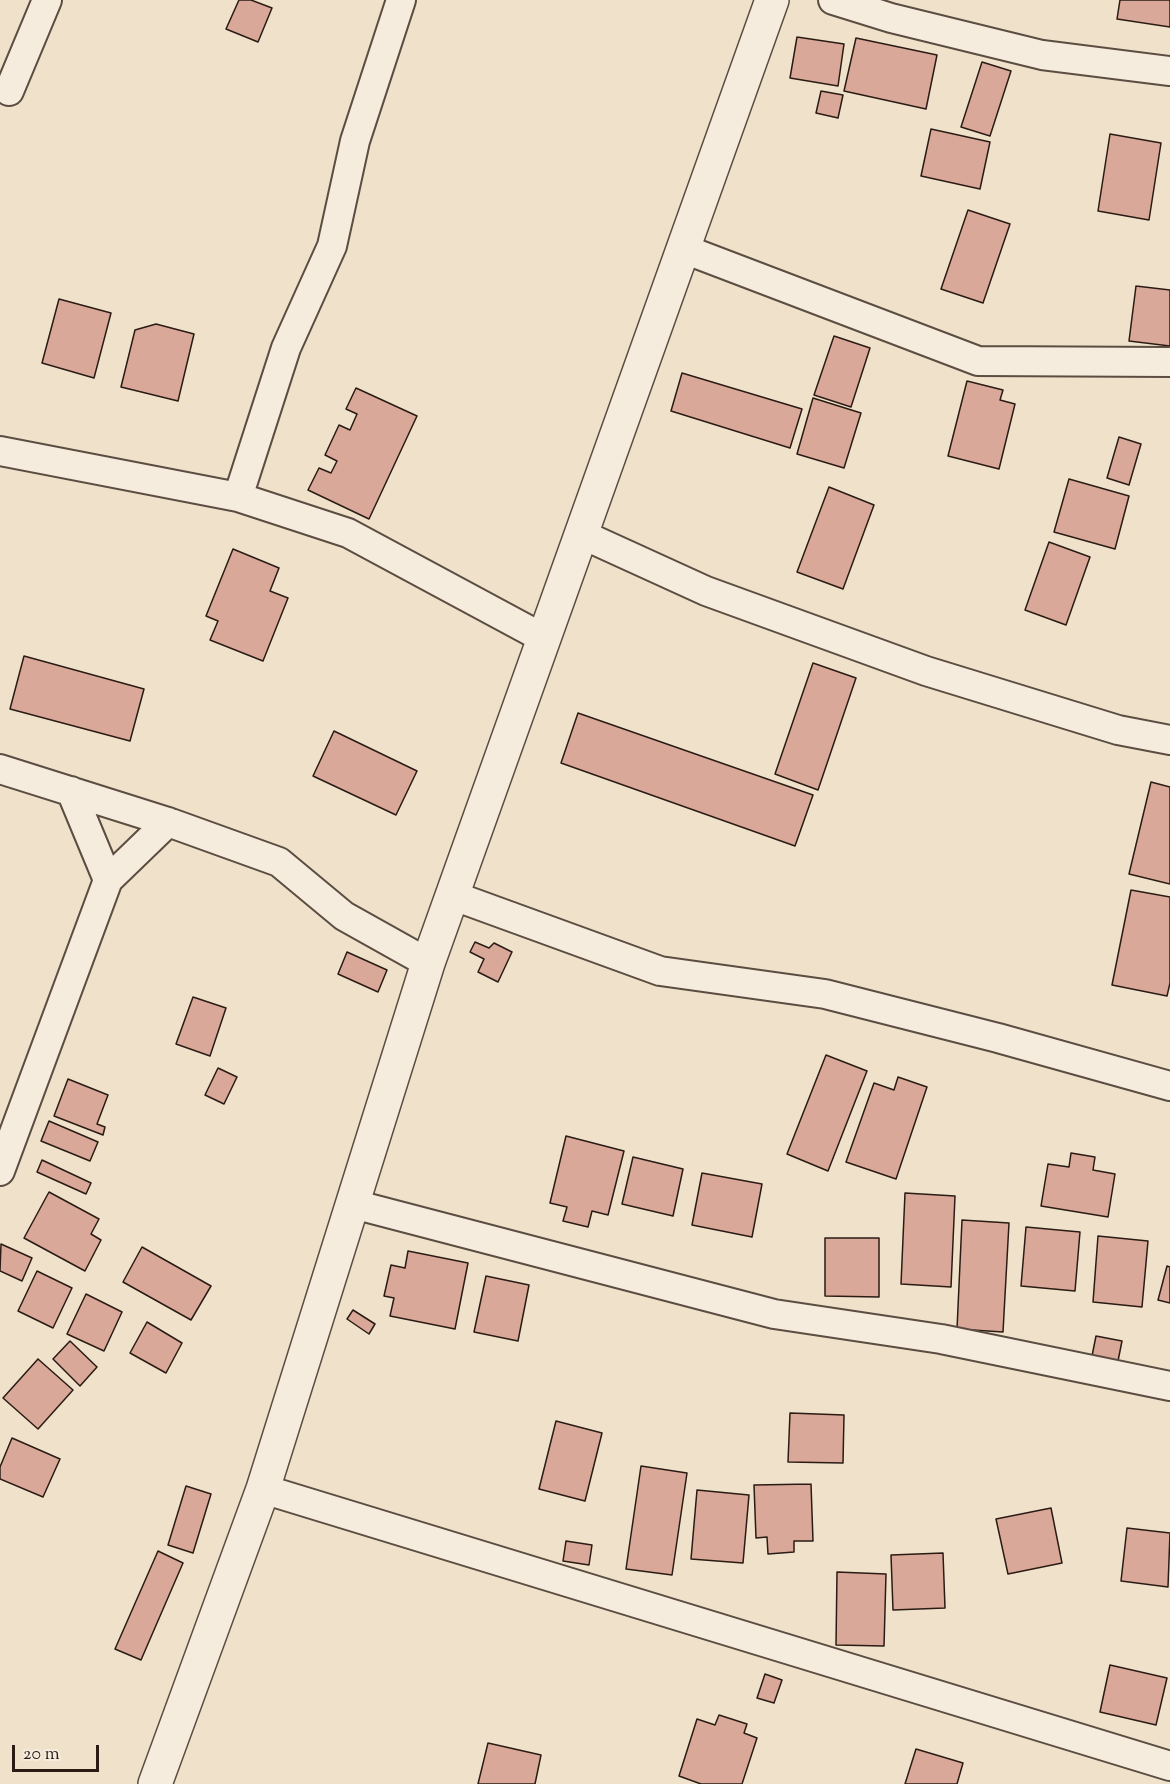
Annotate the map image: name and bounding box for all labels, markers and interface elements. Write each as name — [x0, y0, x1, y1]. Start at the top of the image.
scale bar — [15, 1733, 102, 1771]
text: 20 m — [23, 1742, 60, 1768]

